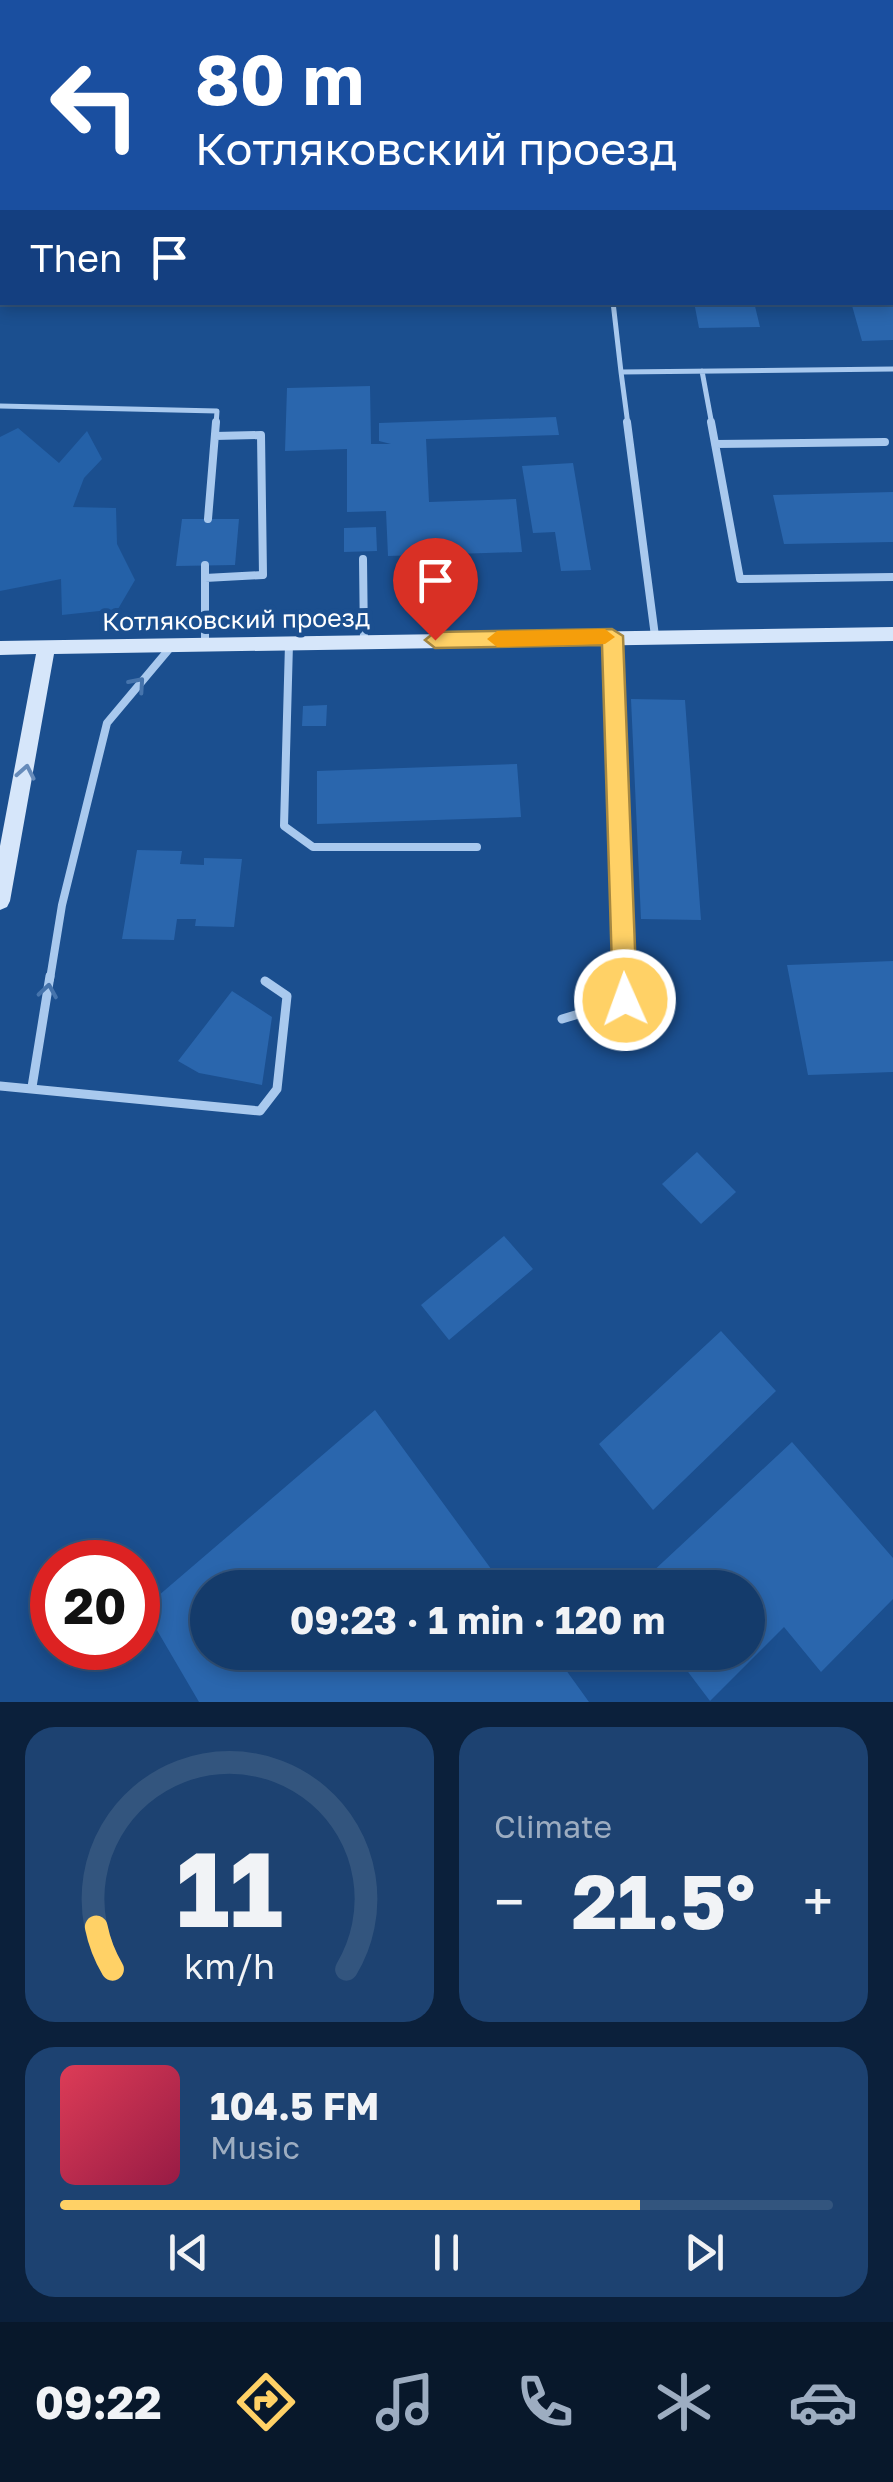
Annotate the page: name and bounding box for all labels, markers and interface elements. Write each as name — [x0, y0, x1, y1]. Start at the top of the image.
text: 80 m — [195, 36, 364, 120]
icon: left — [30, 40, 160, 170]
text: Котляковский проезд — [195, 121, 677, 175]
icon: arrive — [142, 230, 197, 285]
text: Then — [30, 235, 122, 280]
pin — [393, 538, 478, 641]
icon: arrive — [408, 553, 463, 608]
street label: Котляковский проезд — [102, 601, 370, 637]
one-way arrow — [127, 677, 145, 695]
one-way arrow — [14, 763, 35, 780]
position arrow — [573, 948, 677, 1052]
one-way arrow — [37, 983, 58, 999]
speed limit sign: 20 — [30, 1540, 160, 1670]
text: 09:23 · 1 min · 120 m — [290, 1597, 665, 1642]
text: Climate — [494, 1807, 612, 1845]
text: 11 — [176, 1825, 283, 1950]
text: 21.5° — [572, 1855, 755, 1946]
text: − — [494, 1868, 524, 1934]
text: + — [803, 1868, 833, 1934]
text: km/h — [184, 1944, 275, 1987]
text: 104.5 FM — [210, 2083, 379, 2128]
text: Music — [210, 2128, 300, 2166]
icon: previous — [161, 2225, 216, 2280]
icon: pause — [419, 2225, 474, 2280]
icon: next — [677, 2225, 732, 2280]
icon: directions — [231, 2367, 301, 2437]
icon: music — [370, 2367, 440, 2437]
icon: phone — [510, 2367, 580, 2437]
icon: climate — [649, 2367, 719, 2437]
icon: car — [788, 2367, 858, 2437]
text: 09:22 — [35, 2375, 162, 2429]

